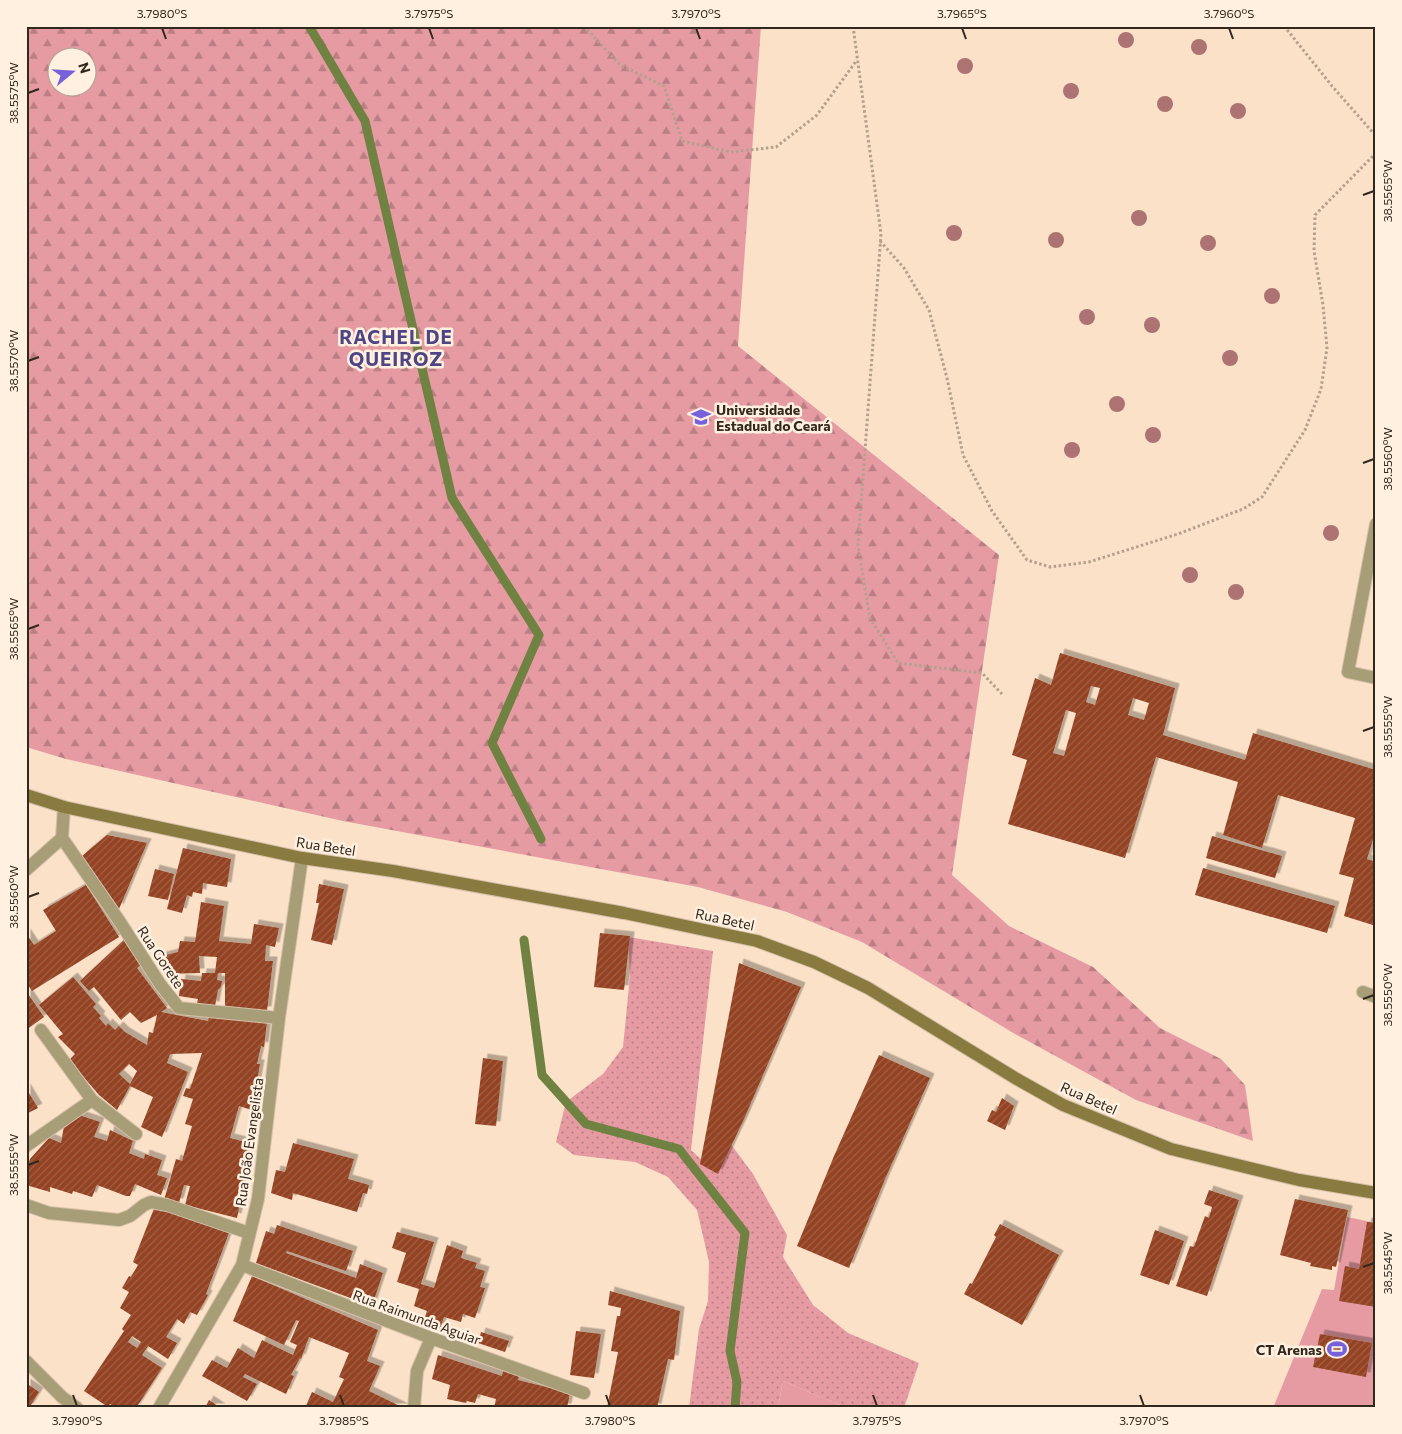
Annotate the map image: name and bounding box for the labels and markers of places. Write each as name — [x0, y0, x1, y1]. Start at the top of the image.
place label: Universidade Estadual do Ceará — [716, 401, 831, 434]
school or university icon: Universidade Estadual do Ceará — [690, 406, 712, 428]
sports icon: CT Arenas — [1326, 1338, 1348, 1360]
place label: CT Arenas — [1256, 1341, 1322, 1358]

